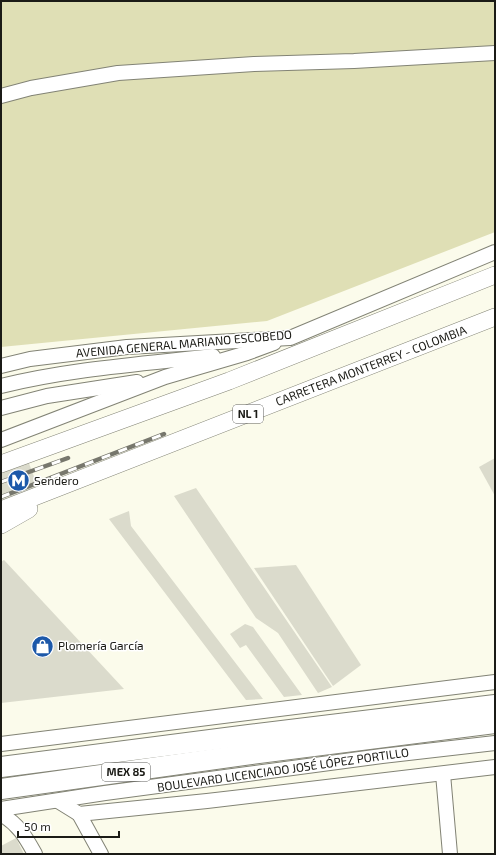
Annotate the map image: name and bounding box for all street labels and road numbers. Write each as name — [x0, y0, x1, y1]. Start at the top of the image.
street label: CARRETERA MONTERREY - COLOMBIA — [273, 322, 469, 408]
street label: AVENIDA GENERAL MARIANO ESCOBEDO — [75, 327, 293, 359]
road number: NL 1 — [233, 405, 263, 423]
street label: BOULEVARD LICENCIADO JOSÉ LÓPEZ PORTILLO — [156, 744, 410, 794]
road number: MEX 85 — [102, 763, 150, 781]

